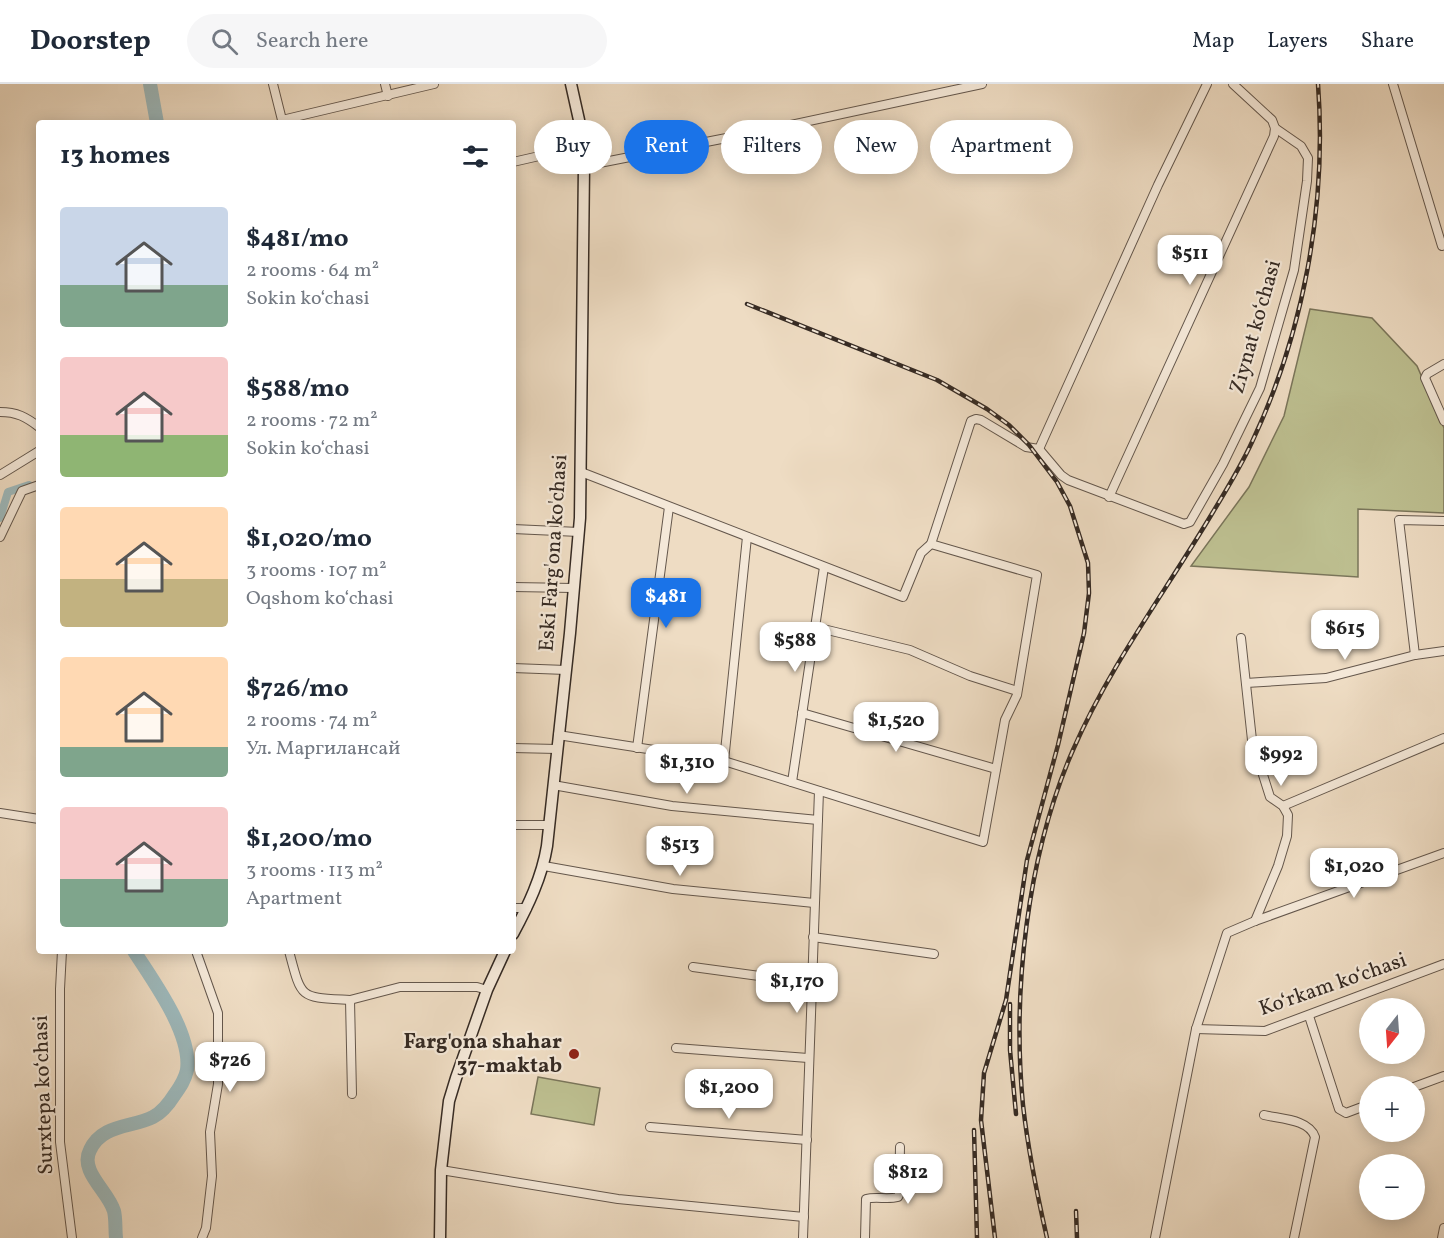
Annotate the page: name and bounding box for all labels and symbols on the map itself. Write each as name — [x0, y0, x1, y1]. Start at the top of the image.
pin: $511 — [1154, 235, 1226, 286]
street label: Ziynat koʻchasi — [1223, 257, 1289, 397]
street label: Eski Farg'ona ko'chasi — [533, 453, 575, 653]
pin: $481 — [630, 578, 702, 629]
pin: $615 — [1309, 610, 1381, 661]
pin: $588 — [759, 622, 831, 673]
pin: $1,520 — [847, 702, 945, 753]
pin: $992 — [1245, 736, 1317, 787]
pin: $1,310 — [638, 744, 736, 795]
pin: $513 — [644, 826, 716, 877]
pin: $1,020 — [1305, 848, 1403, 899]
street label: Koʻrkam koʻchasi — [1255, 946, 1411, 1024]
pin: $1,170 — [748, 963, 846, 1014]
north arrow — [1359, 998, 1425, 1064]
street label: Surxtepa koʻchasi — [27, 1015, 61, 1175]
place label: Farg'ona shahar 37-maktab — [403, 1028, 562, 1081]
pin: $726 — [194, 1042, 266, 1093]
marker: Farg'ona shahar 37-maktab — [567, 1047, 581, 1061]
pin: $1,200 — [680, 1069, 778, 1120]
pin: $812 — [872, 1154, 944, 1205]

